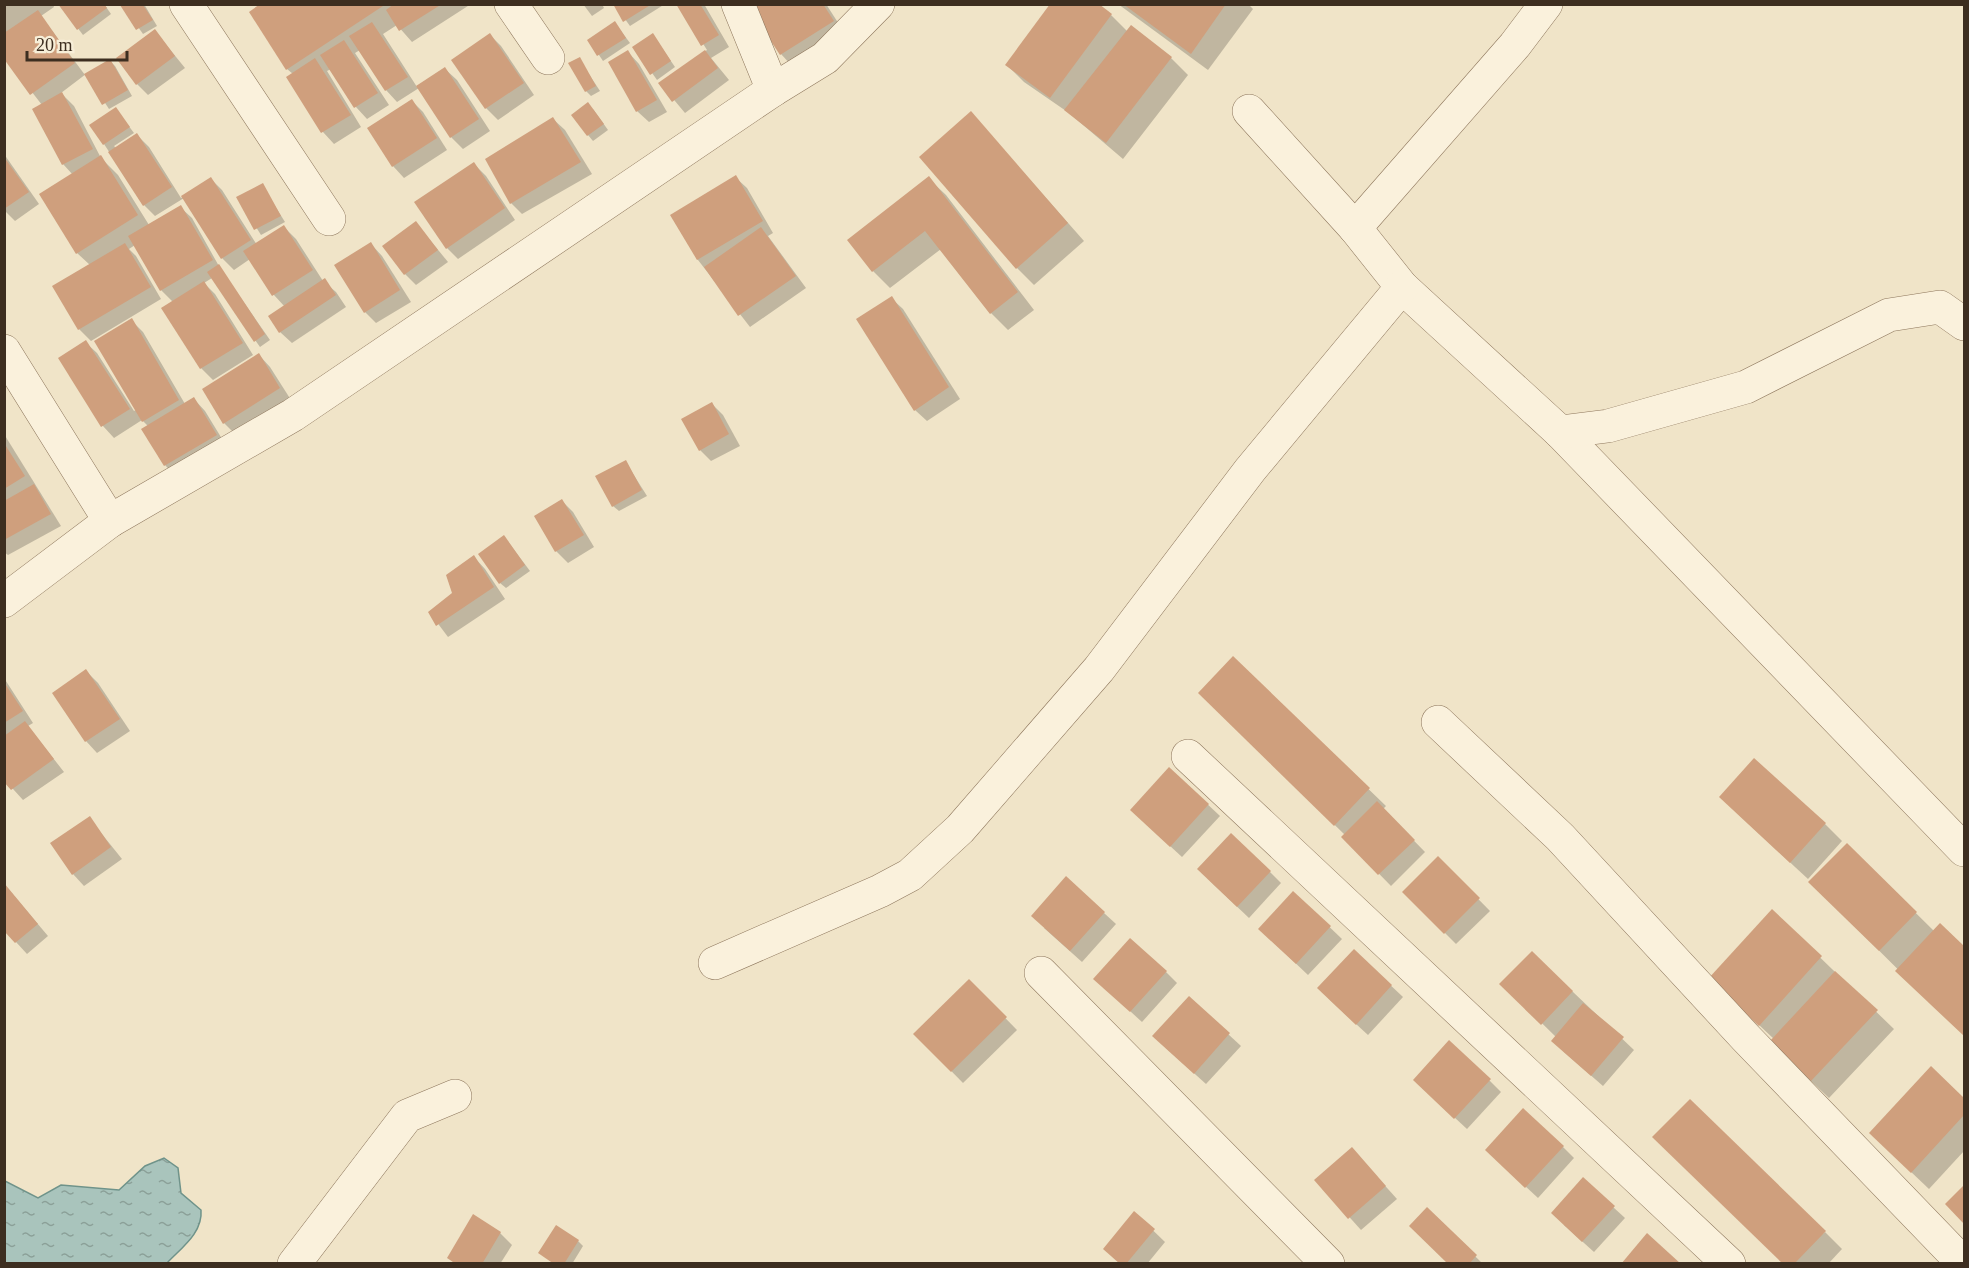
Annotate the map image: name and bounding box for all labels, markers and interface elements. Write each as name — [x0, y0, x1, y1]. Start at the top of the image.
scale bar — [27, 24, 128, 62]
text: 20 m — [36, 35, 73, 55]

